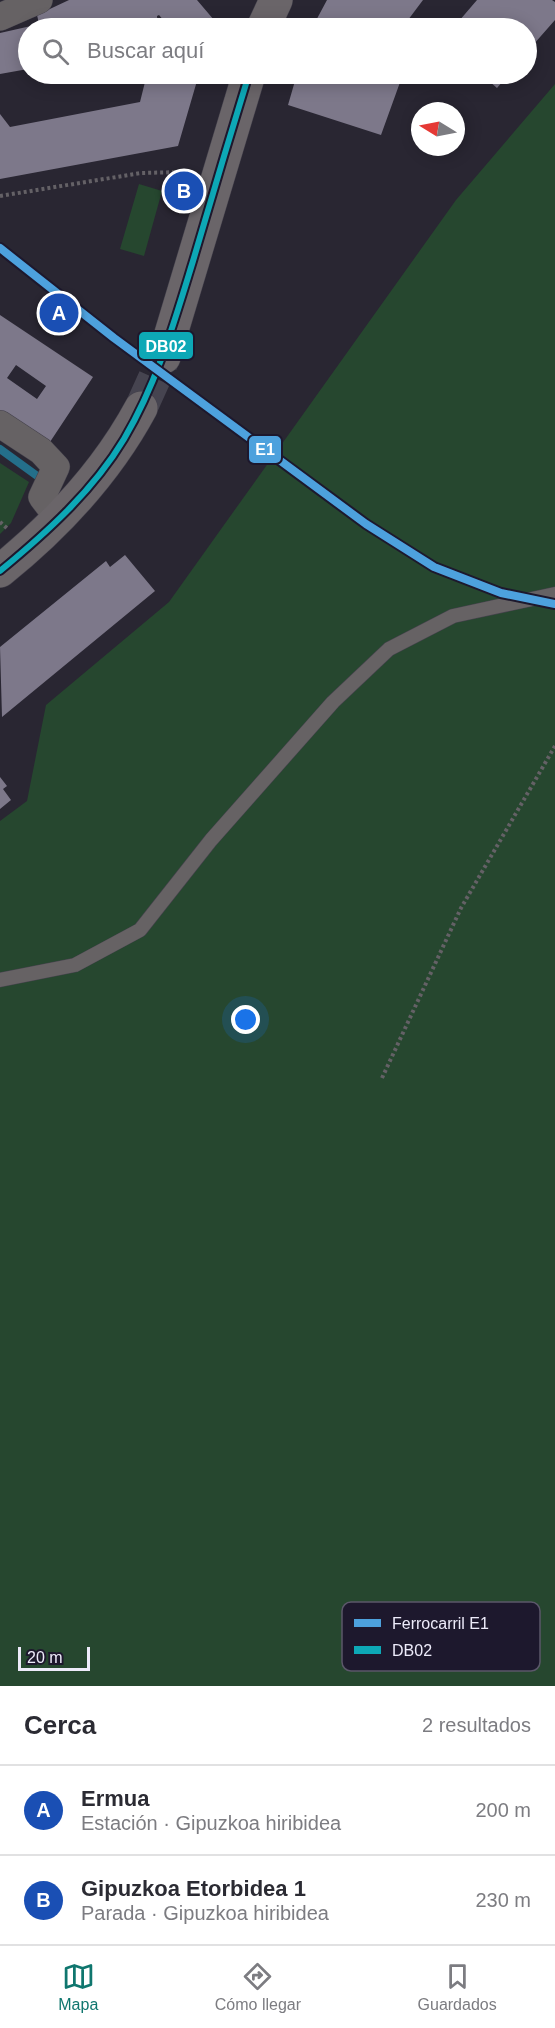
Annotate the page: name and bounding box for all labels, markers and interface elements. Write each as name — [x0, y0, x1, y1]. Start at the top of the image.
search box — [18, 18, 537, 84]
icon: search — [39, 35, 72, 68]
text: Buscar aquí — [87, 38, 204, 63]
north arrow — [411, 102, 465, 156]
pin: B — [164, 168, 204, 213]
pin: A — [40, 290, 78, 336]
line badge: DB02 — [138, 331, 194, 360]
text: DB02 — [146, 338, 187, 355]
line badge: E1 — [248, 435, 282, 464]
text: E1 — [255, 441, 275, 458]
your location — [231, 1005, 260, 1034]
legend — [342, 1602, 540, 1671]
text: Ferrocarril E1 — [392, 1615, 489, 1632]
text: DB02 — [392, 1642, 432, 1659]
scale bar — [18, 1644, 90, 1672]
text: 20 m — [27, 1649, 63, 1666]
text: Cerca — [24, 1710, 96, 1740]
text: 2 resultados — [422, 1714, 531, 1736]
text: Ermua — [81, 1786, 149, 1811]
text: A — [36, 1799, 51, 1821]
text: 200 m — [475, 1799, 531, 1821]
text: Estación · Gipuzkoa hiribidea — [81, 1812, 341, 1834]
text: Gipuzkoa Etorbidea 1 — [81, 1876, 306, 1901]
text: B — [36, 1889, 51, 1911]
text: 230 m — [475, 1889, 531, 1911]
text: Parada · Gipuzkoa hiribidea — [81, 1902, 329, 1924]
tab: Mapa — [58, 1960, 98, 2014]
tab: Cómo llegar — [215, 1960, 301, 2014]
tab: Guardados — [418, 1960, 497, 2014]

